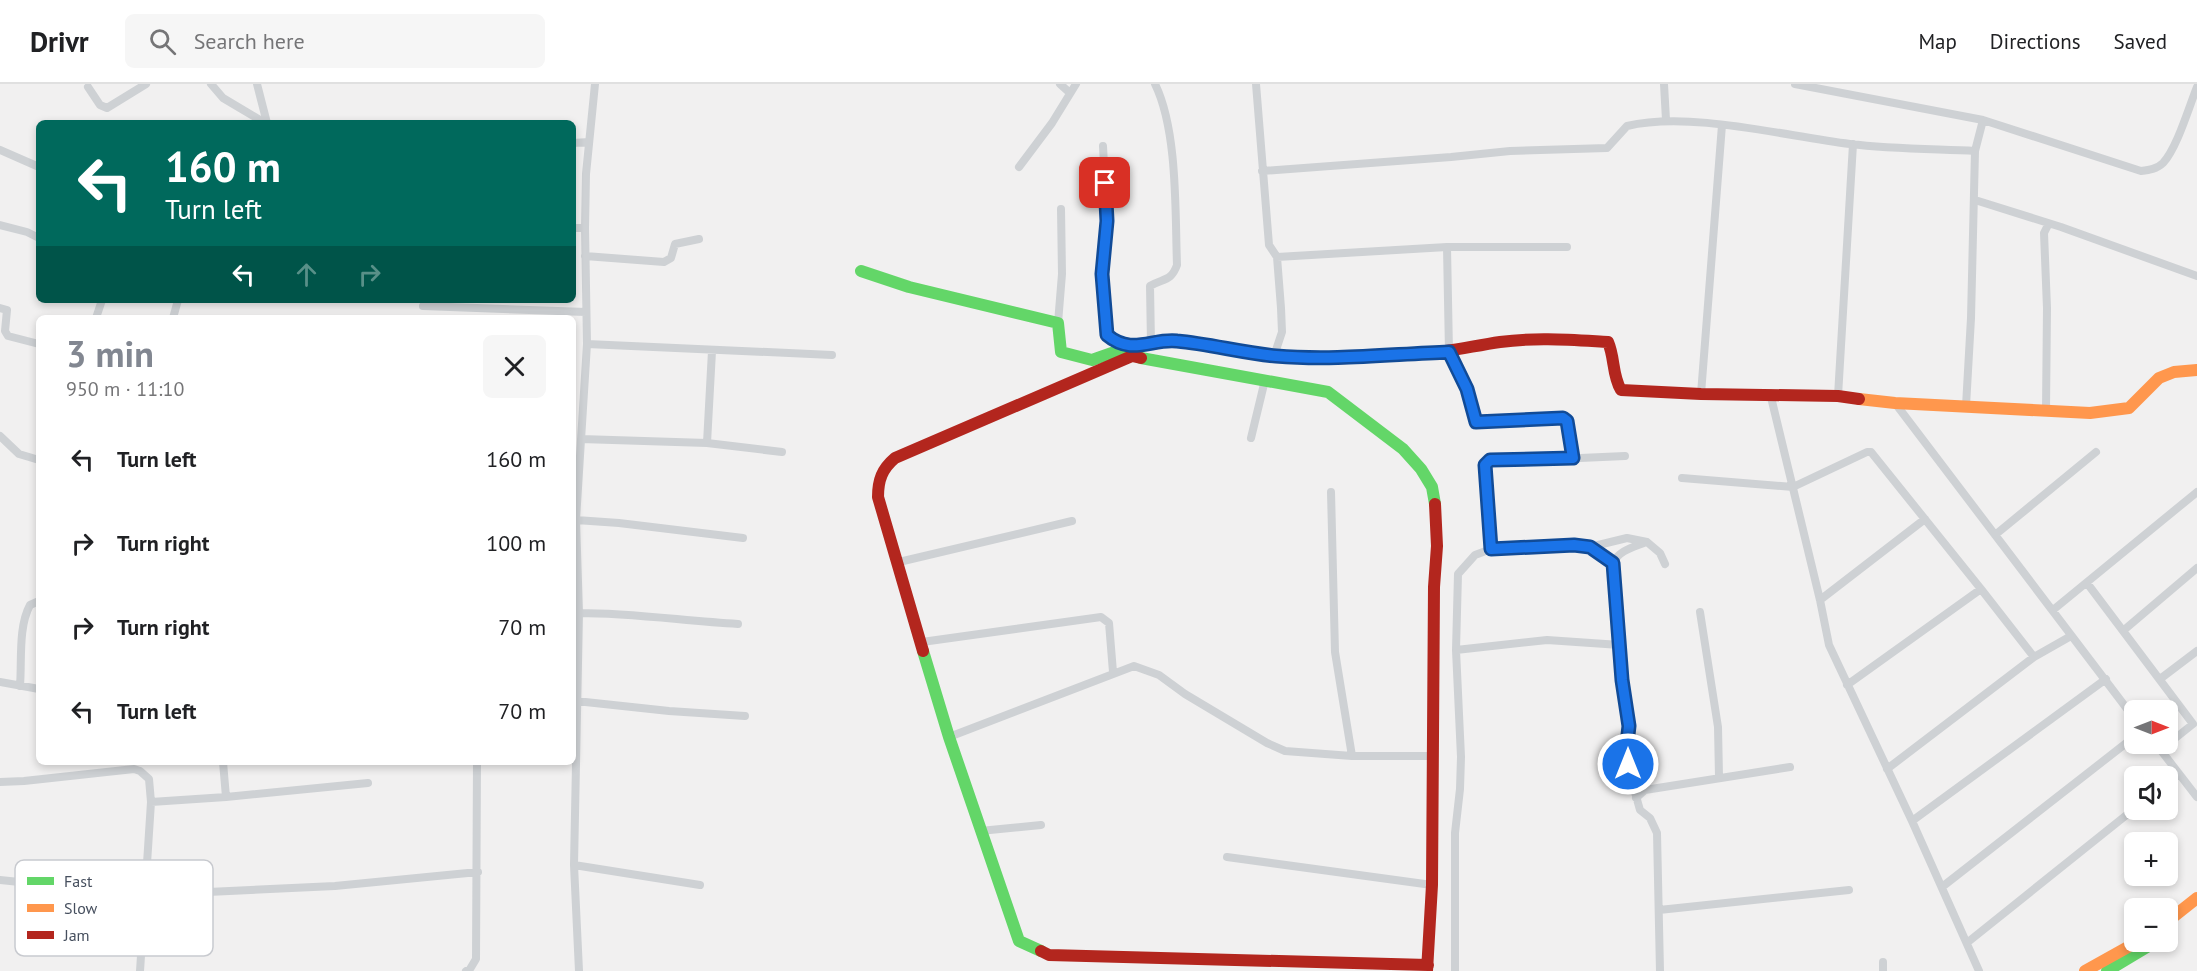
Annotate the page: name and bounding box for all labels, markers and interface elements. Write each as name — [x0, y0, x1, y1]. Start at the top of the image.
search box — [125, 14, 545, 68]
text: Drivr — [30, 23, 89, 60]
icon: search — [146, 25, 179, 58]
text: Search here — [194, 27, 305, 55]
text: Map — [1918, 28, 1957, 55]
text: Directions — [1990, 28, 2081, 55]
text: Saved — [2114, 28, 2167, 55]
text: 160 m — [165, 139, 281, 194]
icon: left — [66, 144, 144, 222]
pin — [1079, 157, 1130, 208]
icon: arrive — [1088, 166, 1121, 199]
text: Turn left — [165, 192, 262, 226]
icon: left — [227, 258, 260, 291]
icon: ahead — [290, 258, 323, 291]
icon: right — [353, 258, 386, 291]
text: 3 min — [66, 330, 154, 377]
button: close — [483, 335, 546, 398]
text: 950 m · 11:10 — [66, 376, 184, 402]
icon: left — [66, 443, 99, 476]
text: Turn left — [117, 445, 197, 473]
text: 160 m — [486, 445, 546, 473]
icon: right — [66, 527, 99, 560]
text: Turn right — [117, 529, 209, 557]
text: 100 m — [486, 529, 546, 557]
icon: right — [66, 611, 99, 644]
text: Turn right — [117, 613, 209, 641]
text: 70 m — [498, 613, 546, 641]
icon: left — [66, 695, 99, 728]
text: Turn left — [117, 697, 197, 725]
text: 70 m — [498, 697, 546, 725]
north arrow — [2124, 700, 2178, 754]
map controls — [2124, 700, 2178, 952]
position arrow — [1596, 732, 1660, 796]
button: sound — [2124, 766, 2178, 820]
button: + — [2124, 832, 2178, 886]
legend — [15, 860, 213, 956]
text: Fast — [64, 871, 93, 891]
text: Slow — [64, 898, 98, 918]
button: − — [2124, 898, 2178, 952]
text: Jam — [63, 925, 90, 945]

